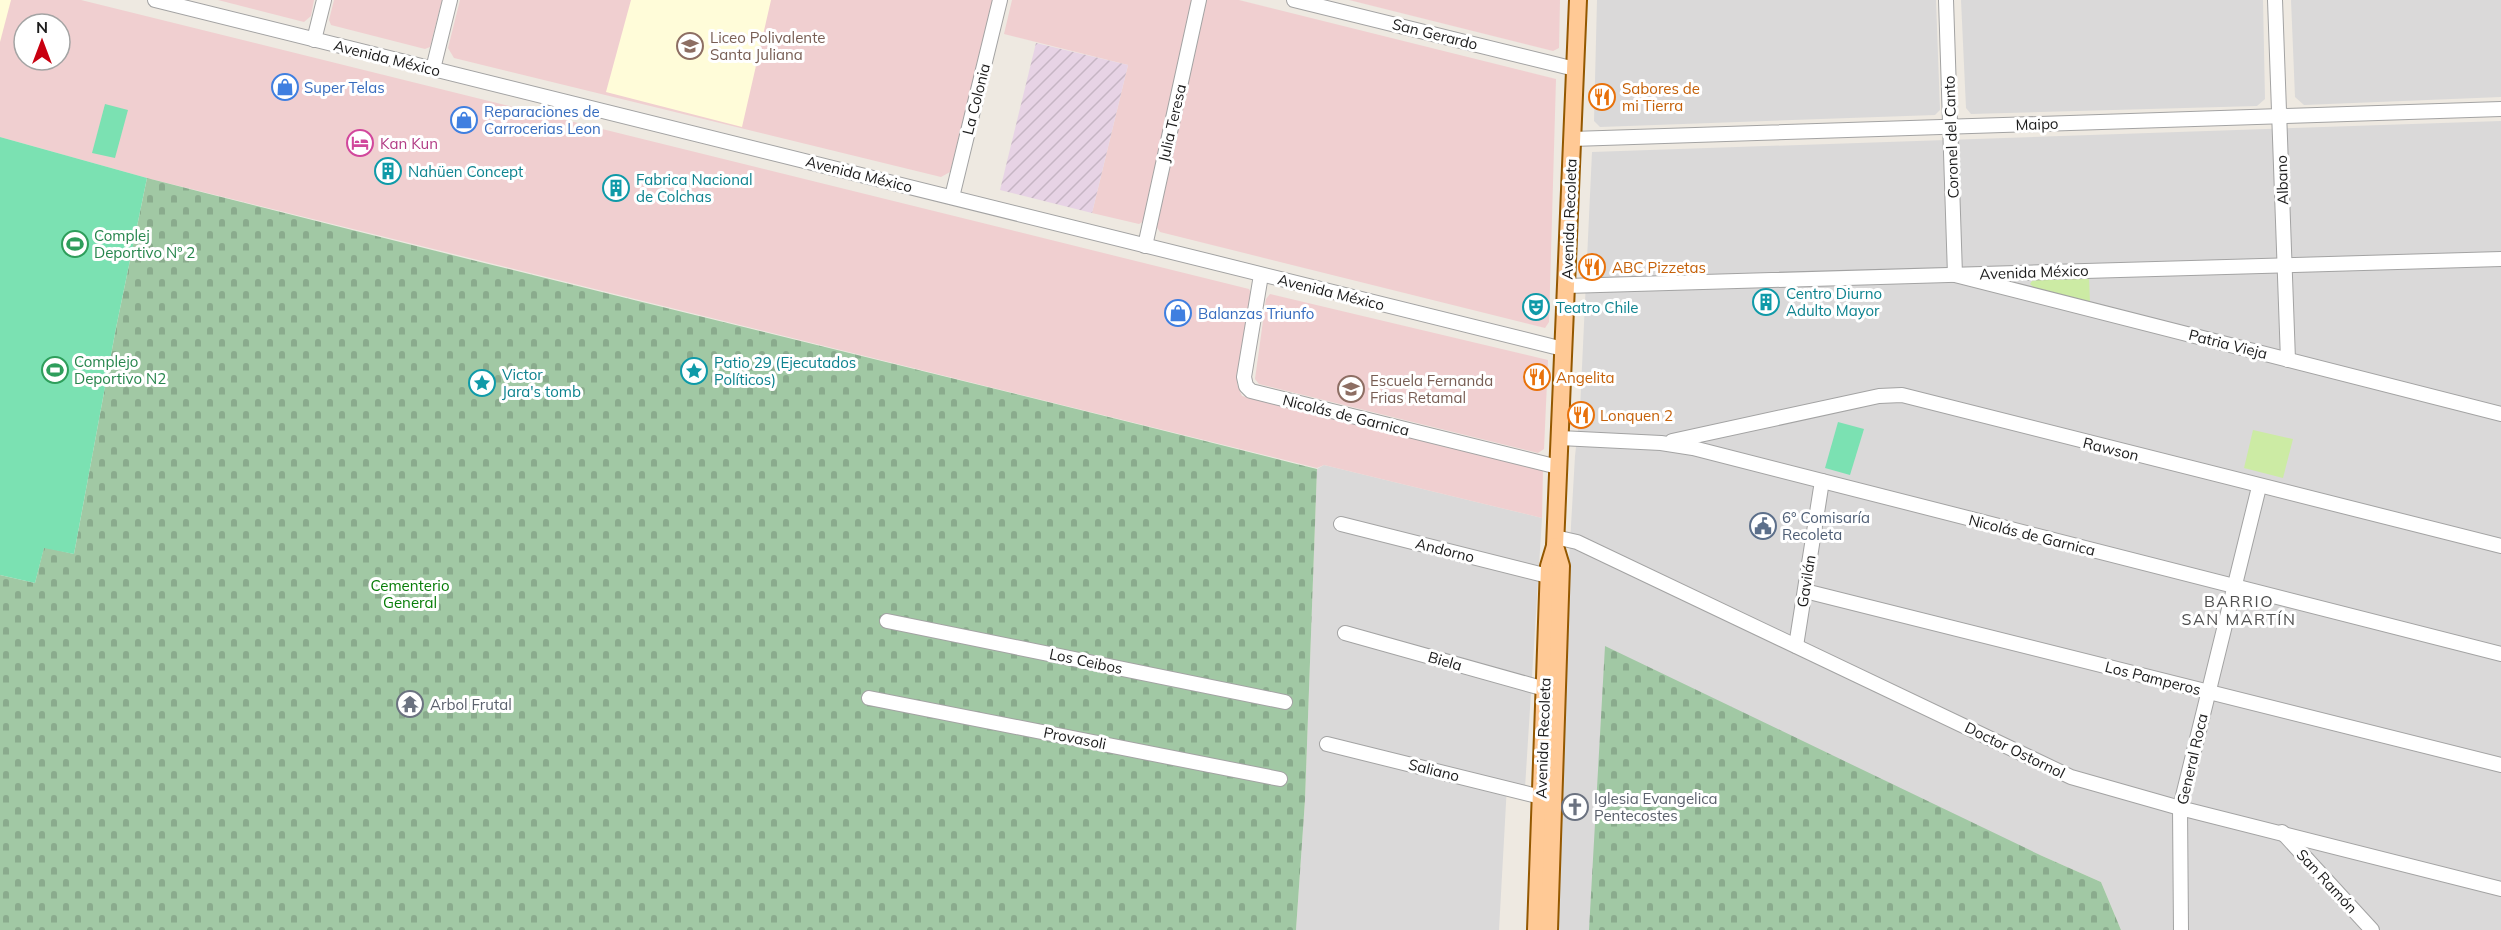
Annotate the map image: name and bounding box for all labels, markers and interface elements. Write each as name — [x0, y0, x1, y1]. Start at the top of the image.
north arrow — [12, 12, 72, 72]
street label: San Gerardo — [1390, 14, 1480, 54]
text: N — [36, 17, 48, 37]
place label: Liceo Polivalente Santa Juliana — [710, 28, 825, 64]
school or university icon: Liceo Polivalente Santa Juliana — [675, 31, 705, 61]
street label: Avenida México — [332, 36, 442, 80]
street label: La Colonia — [958, 61, 994, 137]
shop icon: Super Telas — [270, 72, 300, 102]
street label: Coronel del Canto — [1939, 75, 1963, 199]
place label: Super Telas — [304, 78, 385, 97]
place label: Sabores de mi Tierra — [1622, 79, 1700, 115]
street label: Julia Teresa — [1154, 82, 1190, 164]
restaurant icon: Sabores de mi Tierra — [1587, 82, 1617, 112]
place label: Reparaciones de Carrocerias Leon — [484, 102, 601, 138]
shop icon: Reparaciones de Carrocerias Leon — [449, 105, 479, 135]
street label: Maipo — [2015, 114, 2059, 134]
hotel icon: Kan Kun — [345, 128, 375, 158]
place label: Kan Kun — [380, 134, 438, 153]
street label: Avenida México — [804, 152, 914, 196]
street label: Albano — [2272, 155, 2292, 205]
building icon: Nahüen Concept — [373, 156, 403, 186]
street label: Avenida Recoleta — [1557, 158, 1581, 280]
place label: Nahüen Concept — [408, 162, 523, 181]
place label: Fabrica Nacional de Colchas — [636, 170, 753, 206]
building icon: Fabrica Nacional de Colchas — [601, 173, 631, 203]
place label: Complej Deportivo Nº 2 — [94, 226, 195, 262]
sports icon: Complej Deportivo Nº 2 — [60, 229, 90, 259]
restaurant icon: ABC Pizzetas — [1577, 252, 1607, 282]
place label: ABC Pizzetas — [1612, 258, 1706, 277]
street label: Avenida México — [1979, 261, 2089, 283]
street label: Avenida México — [1276, 270, 1386, 314]
place label: Centro Diurno Adulto Mayor — [1786, 284, 1882, 320]
building icon: Centro Diurno Adulto Mayor — [1751, 287, 1781, 317]
theatre icon: Teatro Chile — [1521, 292, 1551, 322]
shop icon: Balanzas Triunfo — [1163, 298, 1193, 328]
place label: Teatro Chile — [1556, 298, 1639, 317]
place label: Balanzas Triunfo — [1198, 304, 1314, 323]
street label: Patria Vieja — [2187, 325, 2269, 363]
place label: Complejo Deportivo N2 — [74, 352, 166, 388]
place label: Patio 29 (Ejecutados Políticos) — [714, 353, 856, 389]
sports icon: Complejo Deportivo N2 — [40, 355, 70, 385]
place icon: Patio 29 (Ejecutados Políticos) — [679, 356, 709, 386]
restaurant icon: Angelita — [1522, 362, 1552, 392]
place label: Victor Jara's tomb — [502, 365, 581, 401]
place icon: Victor Jara's tomb — [467, 368, 497, 398]
place label: Angelita — [1556, 368, 1614, 387]
place label: Escuela Fernanda Frias Retamal — [1370, 371, 1493, 407]
school or university icon: Escuela Fernanda Frias Retamal — [1336, 374, 1366, 404]
street label: Nicolás de Garnica — [1281, 390, 1411, 440]
restaurant icon: Lonquen 2 — [1566, 400, 1596, 430]
place label: Lonquen 2 — [1600, 406, 1673, 425]
street label: Rawson — [2081, 433, 2141, 465]
place label: 6° Comisaría Recoleta — [1782, 508, 1870, 544]
street label: Nicolás de Garnica — [1967, 510, 2097, 560]
public building icon: 6° Comisaría Recoleta — [1748, 511, 1778, 541]
street label: Andorno — [1414, 534, 1476, 566]
street label: Gavilán — [1792, 553, 1820, 609]
park label: Cementerio General — [371, 576, 449, 612]
district label: BARRIO SAN MARTÍN — [2182, 591, 2296, 629]
street label: Los Ceibos — [1048, 644, 1124, 678]
street label: Biela — [1426, 647, 1464, 675]
street label: Los Pamperos — [2103, 657, 2203, 699]
street label: Avenida Recoleta — [1531, 677, 1555, 799]
temple icon: Arbol Frutal — [395, 689, 425, 719]
place label: Arbol Frutal — [430, 695, 512, 714]
street label: General Roca — [2172, 712, 2212, 806]
street label: Doctor Ostornol — [1962, 717, 2068, 783]
street label: Provasoli — [1042, 723, 1108, 753]
street label: Saliano — [1407, 755, 1461, 785]
place label: Iglesia Evangelica Pentecostes — [1594, 789, 1718, 825]
church icon: Iglesia Evangelica Pentecostes — [1560, 792, 1590, 822]
street label: San Ramón — [2292, 845, 2362, 917]

